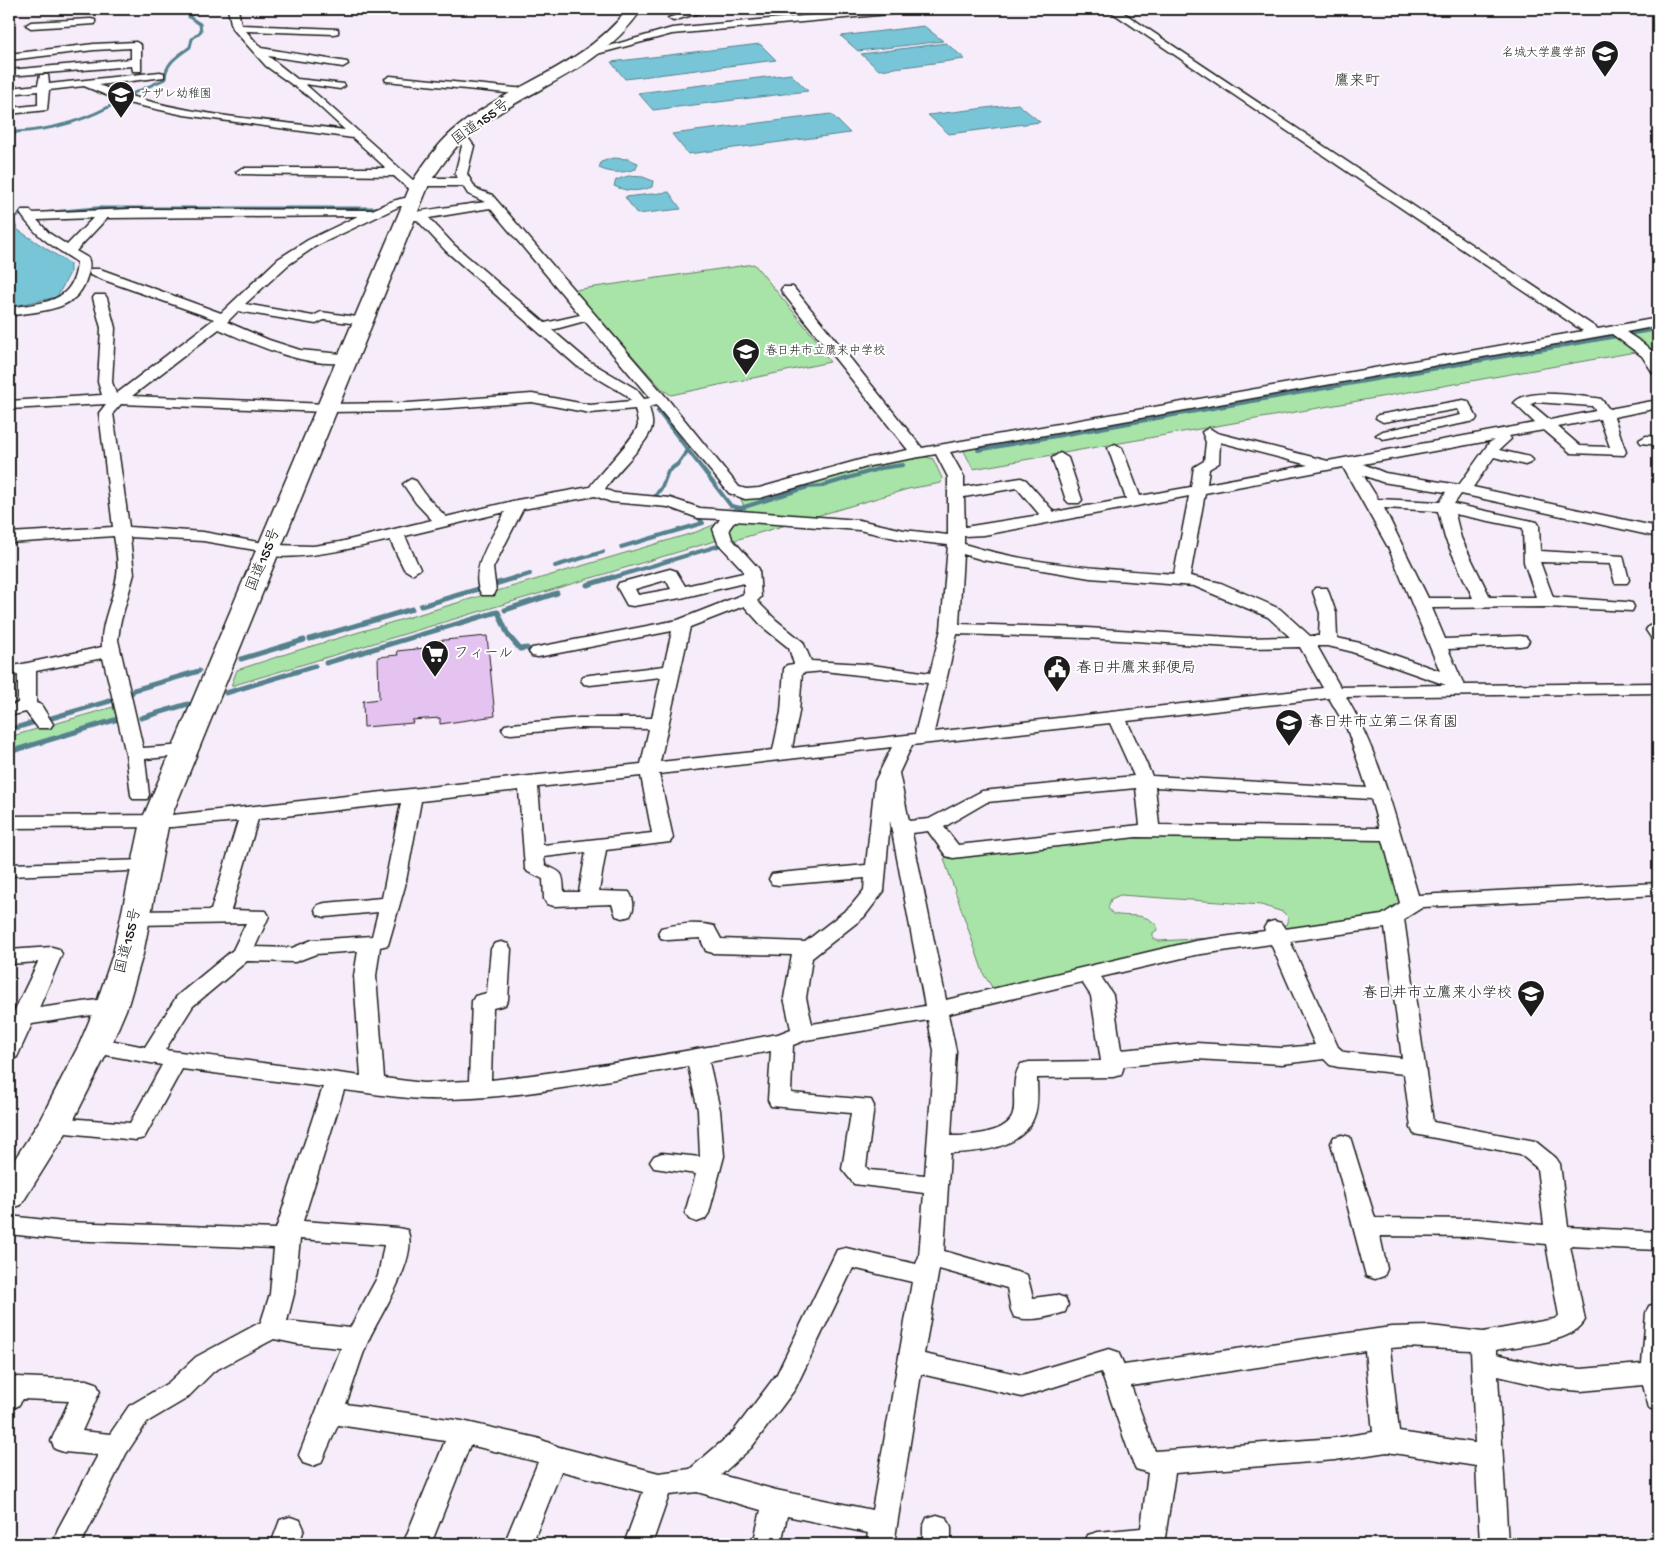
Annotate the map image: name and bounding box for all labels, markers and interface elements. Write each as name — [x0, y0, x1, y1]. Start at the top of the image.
school or university icon: 名城大学農学部 — [1590, 39, 1620, 78]
place label: 名城大学農学部 — [1502, 46, 1586, 61]
district label: 鷹来町 — [1334, 72, 1380, 91]
school or university icon: ナザレ幼稚園 — [106, 80, 136, 119]
place label: ナザレ幼稚園 — [140, 87, 212, 102]
street label: 国道155号 — [449, 96, 513, 150]
school or university icon: 春日井市立鷹来中学校 — [731, 337, 761, 376]
place label: 春日井市立鷹来中学校 — [765, 344, 885, 359]
street label: 国道155号 — [243, 526, 285, 594]
supermarket icon: フィール — [420, 639, 450, 678]
place label: フィール — [454, 645, 513, 663]
public building icon: 春日井鷹来郵便局 — [1042, 654, 1072, 693]
place label: 春日井鷹来郵便局 — [1076, 659, 1196, 678]
school or university icon: 春日井市立第二保育園 — [1274, 708, 1304, 747]
place label: 春日井市立第二保育園 — [1308, 713, 1458, 732]
street label: 国道155号 — [112, 906, 146, 976]
school or university icon: 春日井市立鷹来小学校 — [1516, 979, 1546, 1018]
place label: 春日井市立鷹来小学校 — [1362, 984, 1512, 1003]

